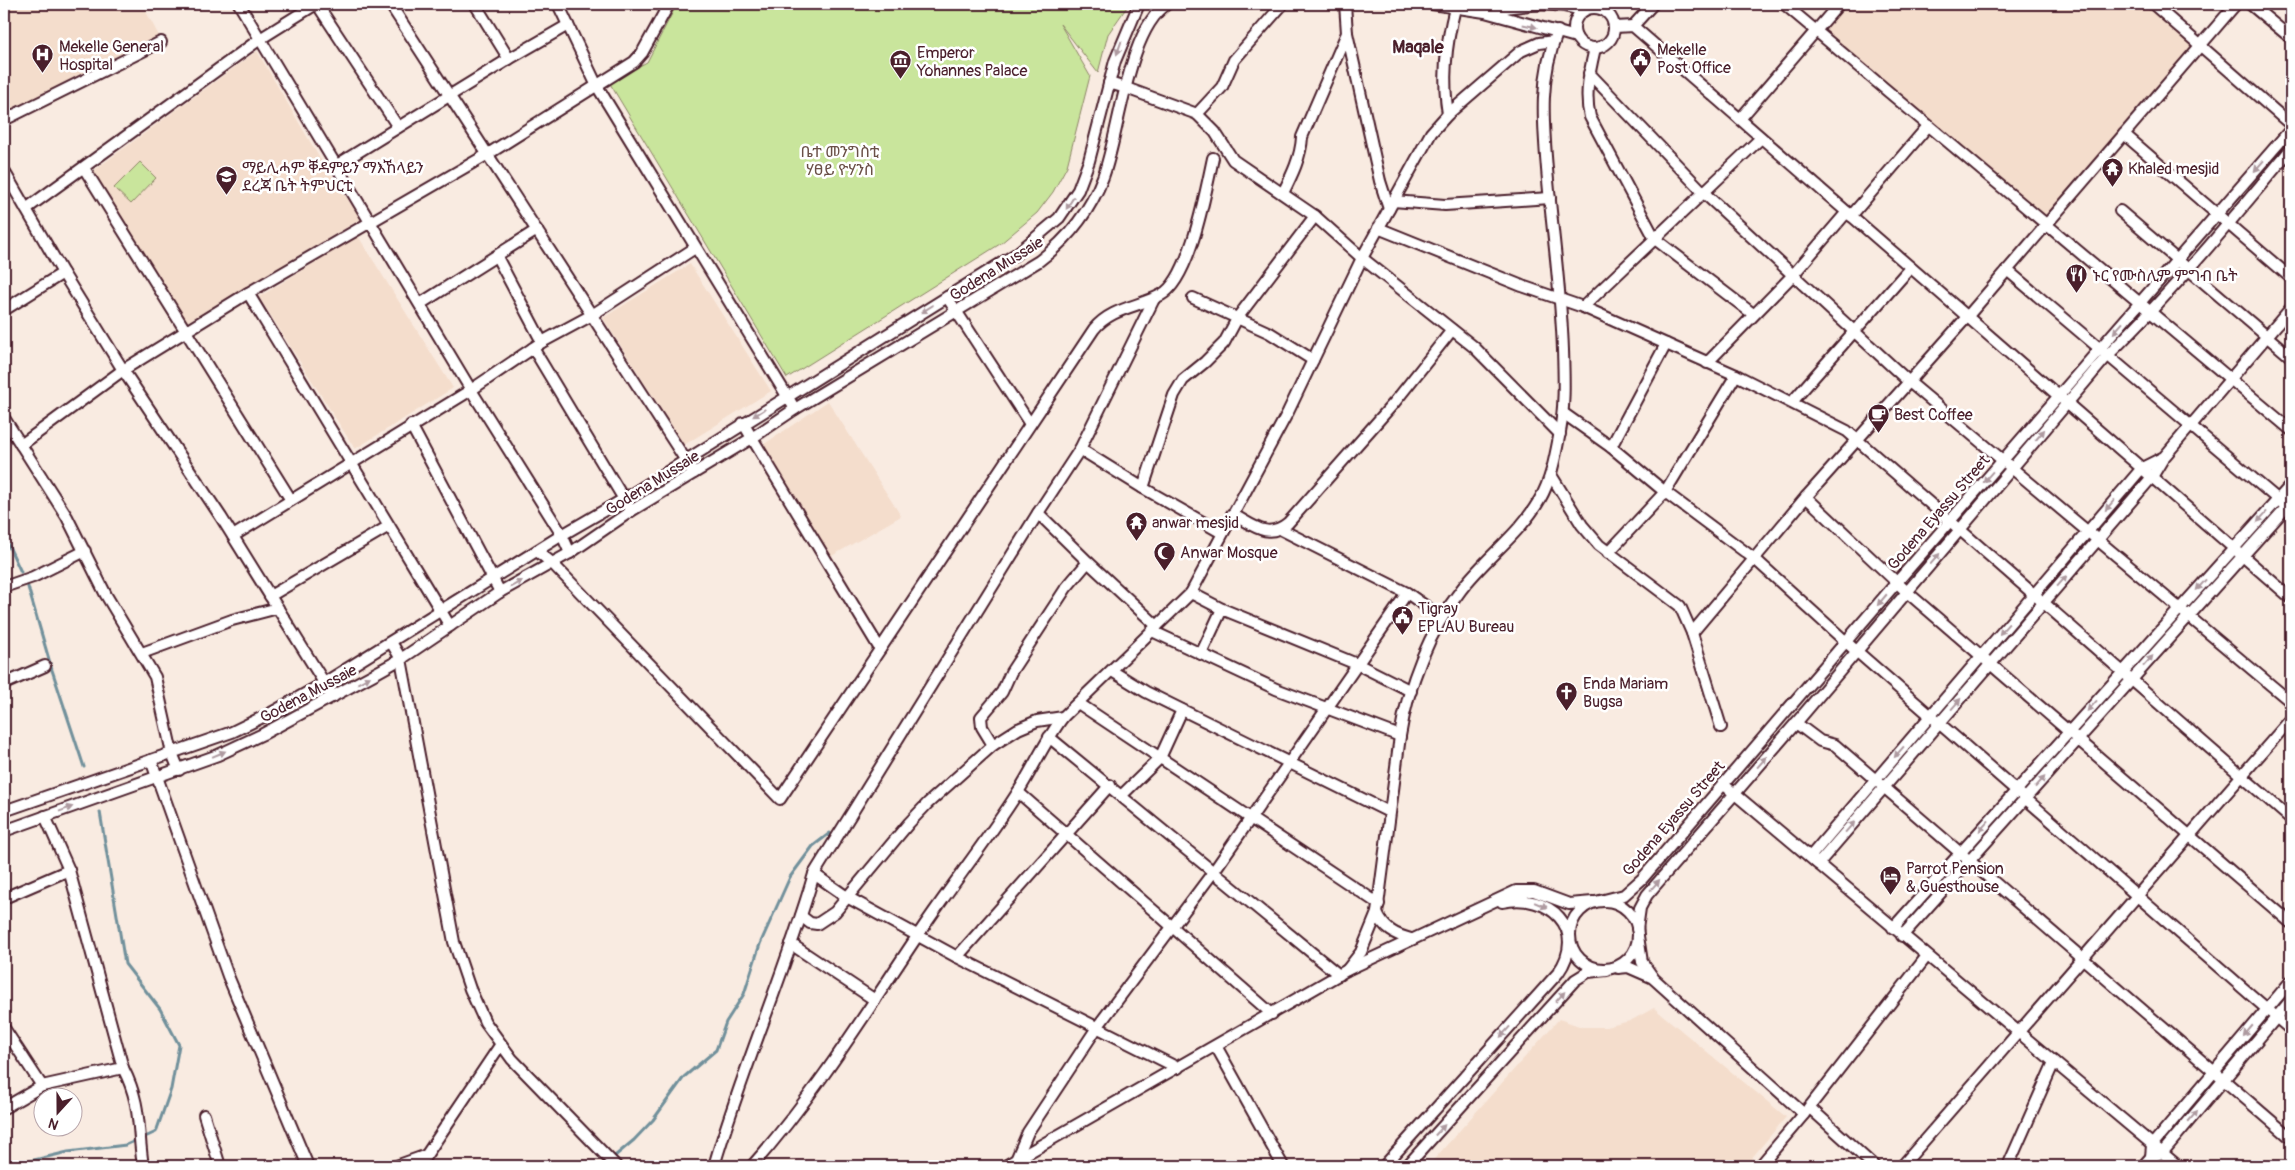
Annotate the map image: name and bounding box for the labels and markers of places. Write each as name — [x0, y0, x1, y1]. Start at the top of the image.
place label: Mekelle General Hospital — [59, 37, 164, 75]
place label: Mekelle Post Office — [1657, 40, 1731, 78]
hospital icon: Mekelle General Hospital — [31, 43, 55, 74]
place label: Emperor Yohannes Palace — [916, 43, 1028, 81]
public building icon: Mekelle Post Office — [1629, 46, 1653, 77]
museum icon: Emperor Yohannes Palace — [889, 49, 913, 80]
temple icon: Khaled mesjid — [2100, 156, 2124, 187]
place label: ማይሊሓም ቐዳምይን ማእኸላይን ደረጃ ቤት ትምህርቲ — [242, 158, 424, 196]
place label: Khaled mesjid — [2128, 159, 2219, 179]
school or university icon: ማይሊሓም ቐዳምይን ማእኸላይን ደረጃ ቤት ትምህርቲ — [214, 164, 238, 195]
restaurant icon: ኑር የሙስሊም ምግብ ቤት — [2064, 263, 2088, 294]
place label: ኑር የሙስሊም ምግብ ቤት — [2092, 266, 2238, 286]
cafe icon: Best Coffee — [1866, 402, 1890, 433]
place label: Best Coffee — [1894, 405, 1973, 425]
temple icon: anwar mesjid — [1124, 510, 1148, 541]
place label: anwar mesjid — [1152, 513, 1239, 533]
mosque icon: Anwar Mosque — [1152, 540, 1176, 571]
place label: Anwar Mosque — [1180, 543, 1278, 563]
place label: Tigray EPLAU Bureau — [1418, 599, 1514, 637]
public building icon: Tigray EPLAU Bureau — [1390, 605, 1414, 636]
place label: Enda Mariam Bugsa — [1583, 674, 1668, 712]
church icon: Enda Mariam Bugsa — [1555, 680, 1579, 711]
place label: Parrot Pension & Guesthouse — [1906, 859, 2004, 897]
hotel icon: Parrot Pension & Guesthouse — [1878, 865, 1902, 896]

